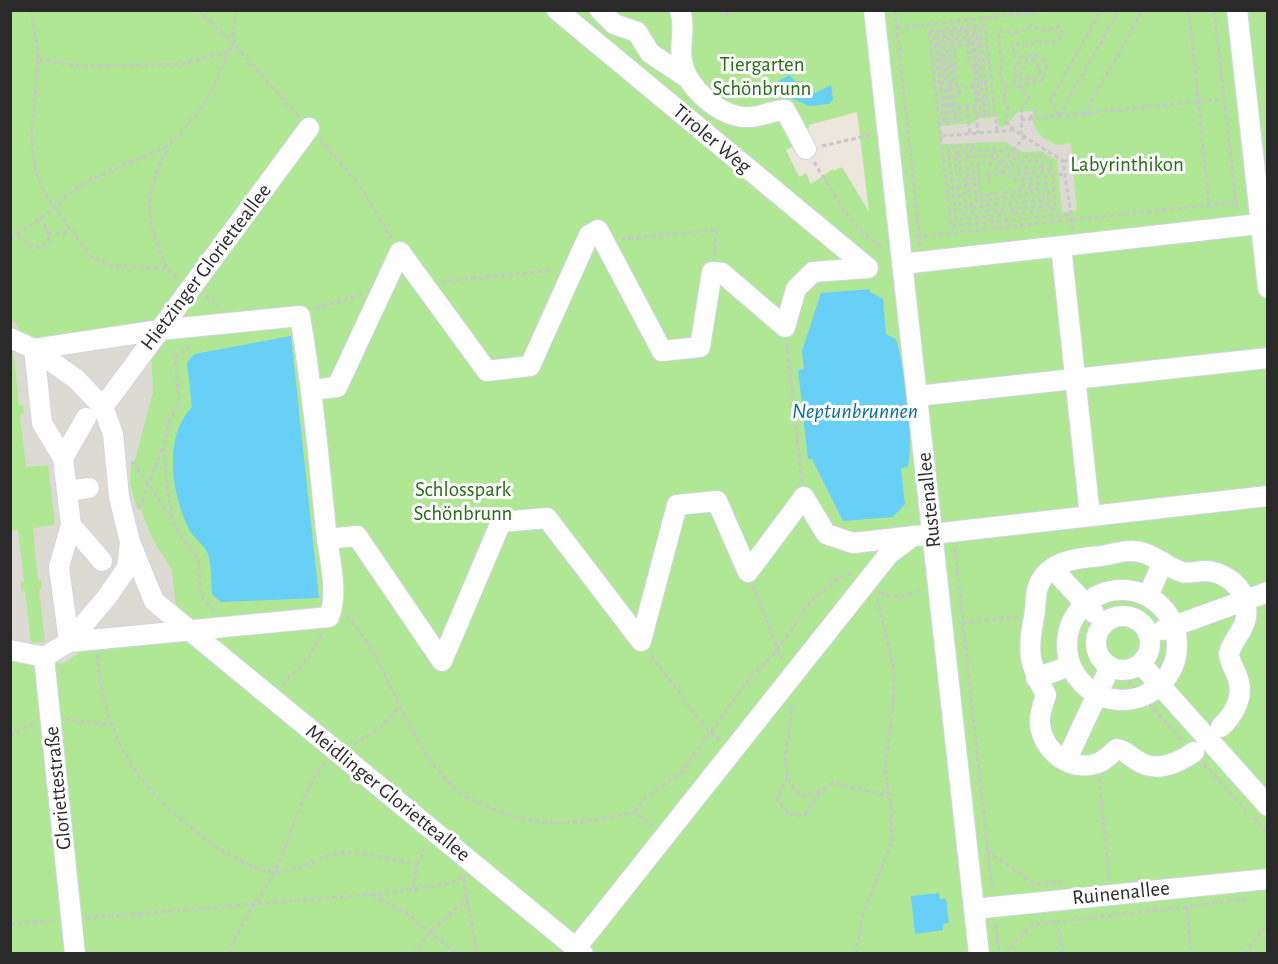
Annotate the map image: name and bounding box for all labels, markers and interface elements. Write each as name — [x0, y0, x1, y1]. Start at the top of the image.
park label: Tiergarten Schönbrunn — [713, 52, 811, 102]
street label: Tiroler Weg — [667, 99, 757, 179]
park label: Labyrinthikon — [1070, 152, 1184, 178]
street label: Hietzinger Glorietteallee — [135, 179, 277, 355]
water label: Neptunbrunnen — [792, 398, 918, 424]
street label: Rustenallee — [911, 451, 947, 549]
park label: Schlosspark Schönbrunn — [414, 477, 512, 527]
street label: Meidlinger Glorietteallee — [301, 719, 475, 867]
street label: Gloriettestraße — [39, 725, 77, 851]
street label: Ruinenallee — [1071, 875, 1171, 911]

